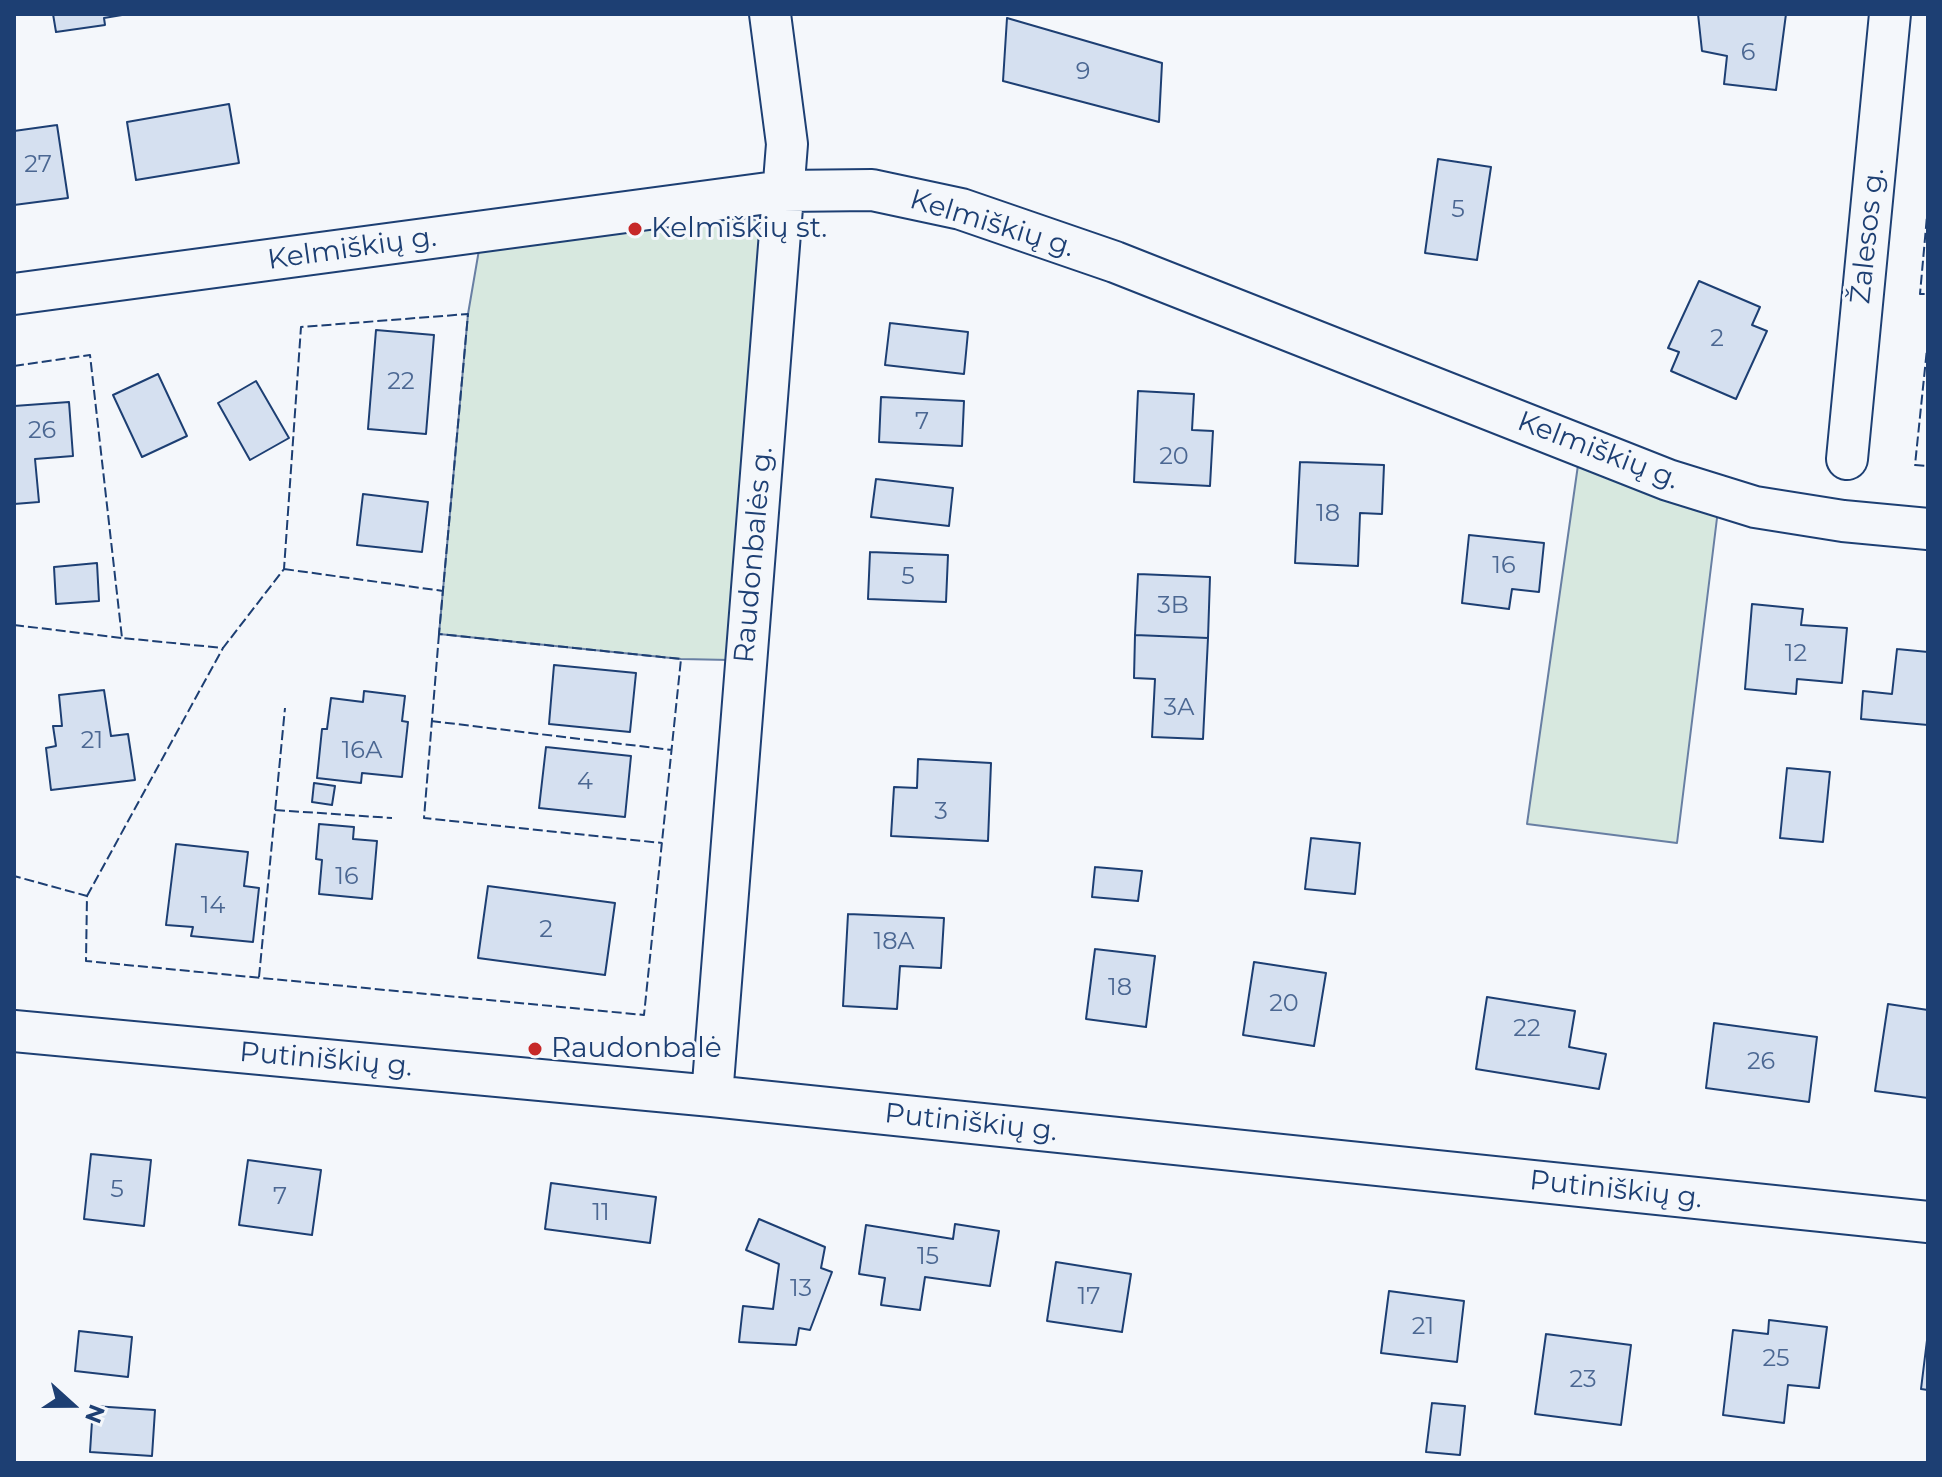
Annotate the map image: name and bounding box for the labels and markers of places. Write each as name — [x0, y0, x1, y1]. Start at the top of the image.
place label: Kelmiškių st. — [651, 212, 827, 246]
marker: Kelmiškių st. — [626, 220, 644, 238]
place label: Raudonbalė — [551, 1032, 722, 1066]
marker: Raudonbalė — [526, 1040, 544, 1058]

